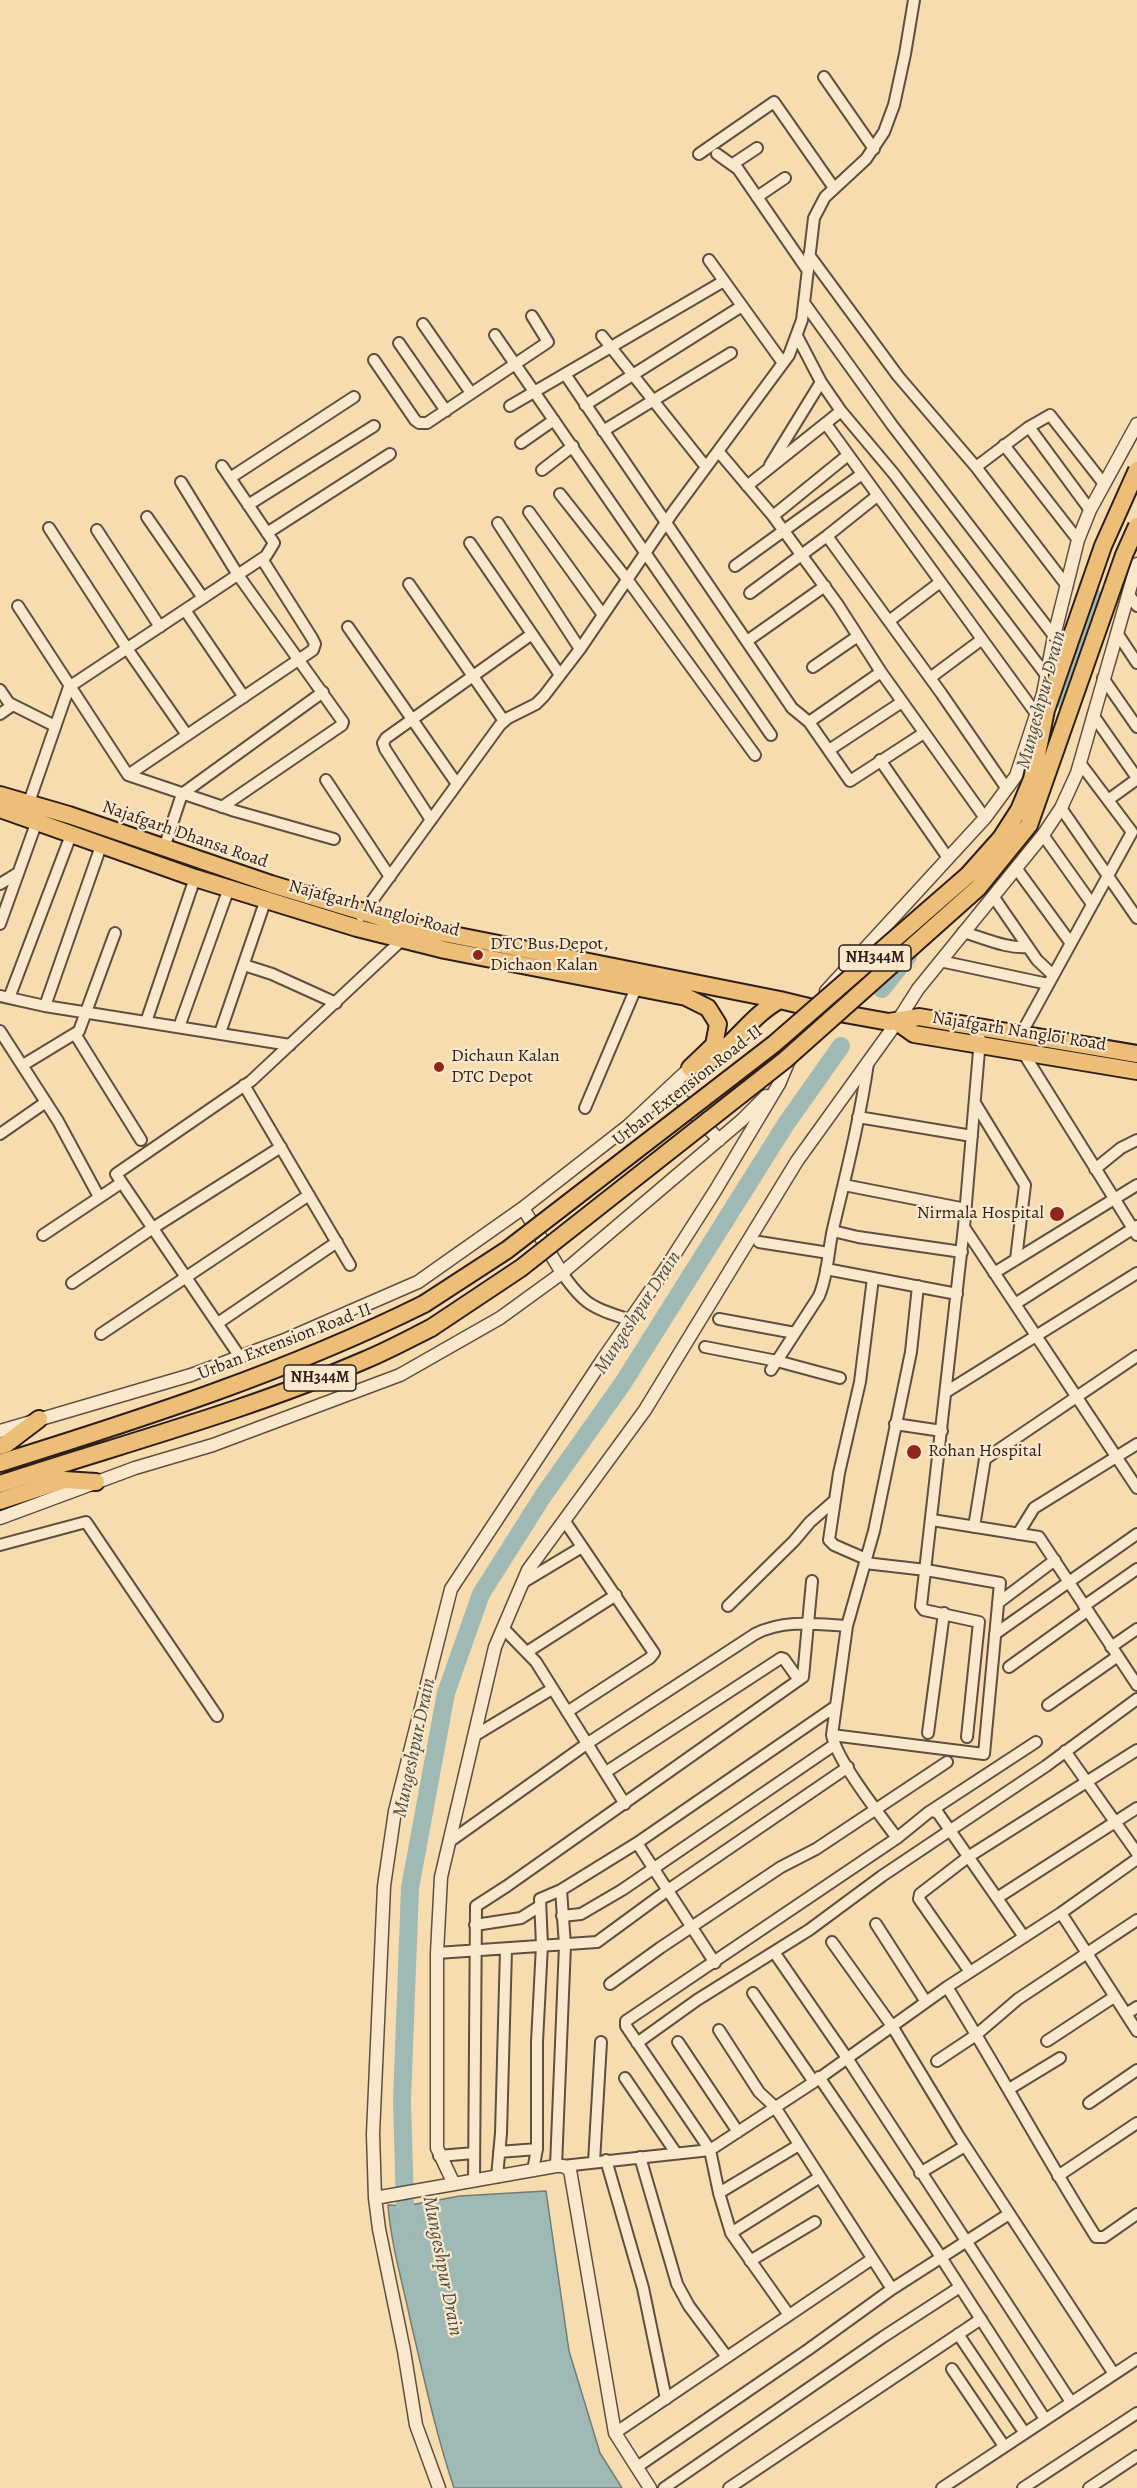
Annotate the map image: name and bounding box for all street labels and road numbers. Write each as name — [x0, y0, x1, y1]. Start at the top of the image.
street label: Najafgarh Dhansa Road — [99, 796, 271, 874]
street label: Najafgarh Nangloi Road — [286, 876, 462, 942]
road number: NH344M — [839, 945, 911, 971]
street label: Najafgarh Nangloi Road — [930, 1008, 1108, 1056]
street label: Urban Extension Road-II — [609, 1021, 767, 1151]
street label: Urban Extension Road-II — [195, 1299, 375, 1385]
road number: NH344M — [284, 1365, 356, 1391]

